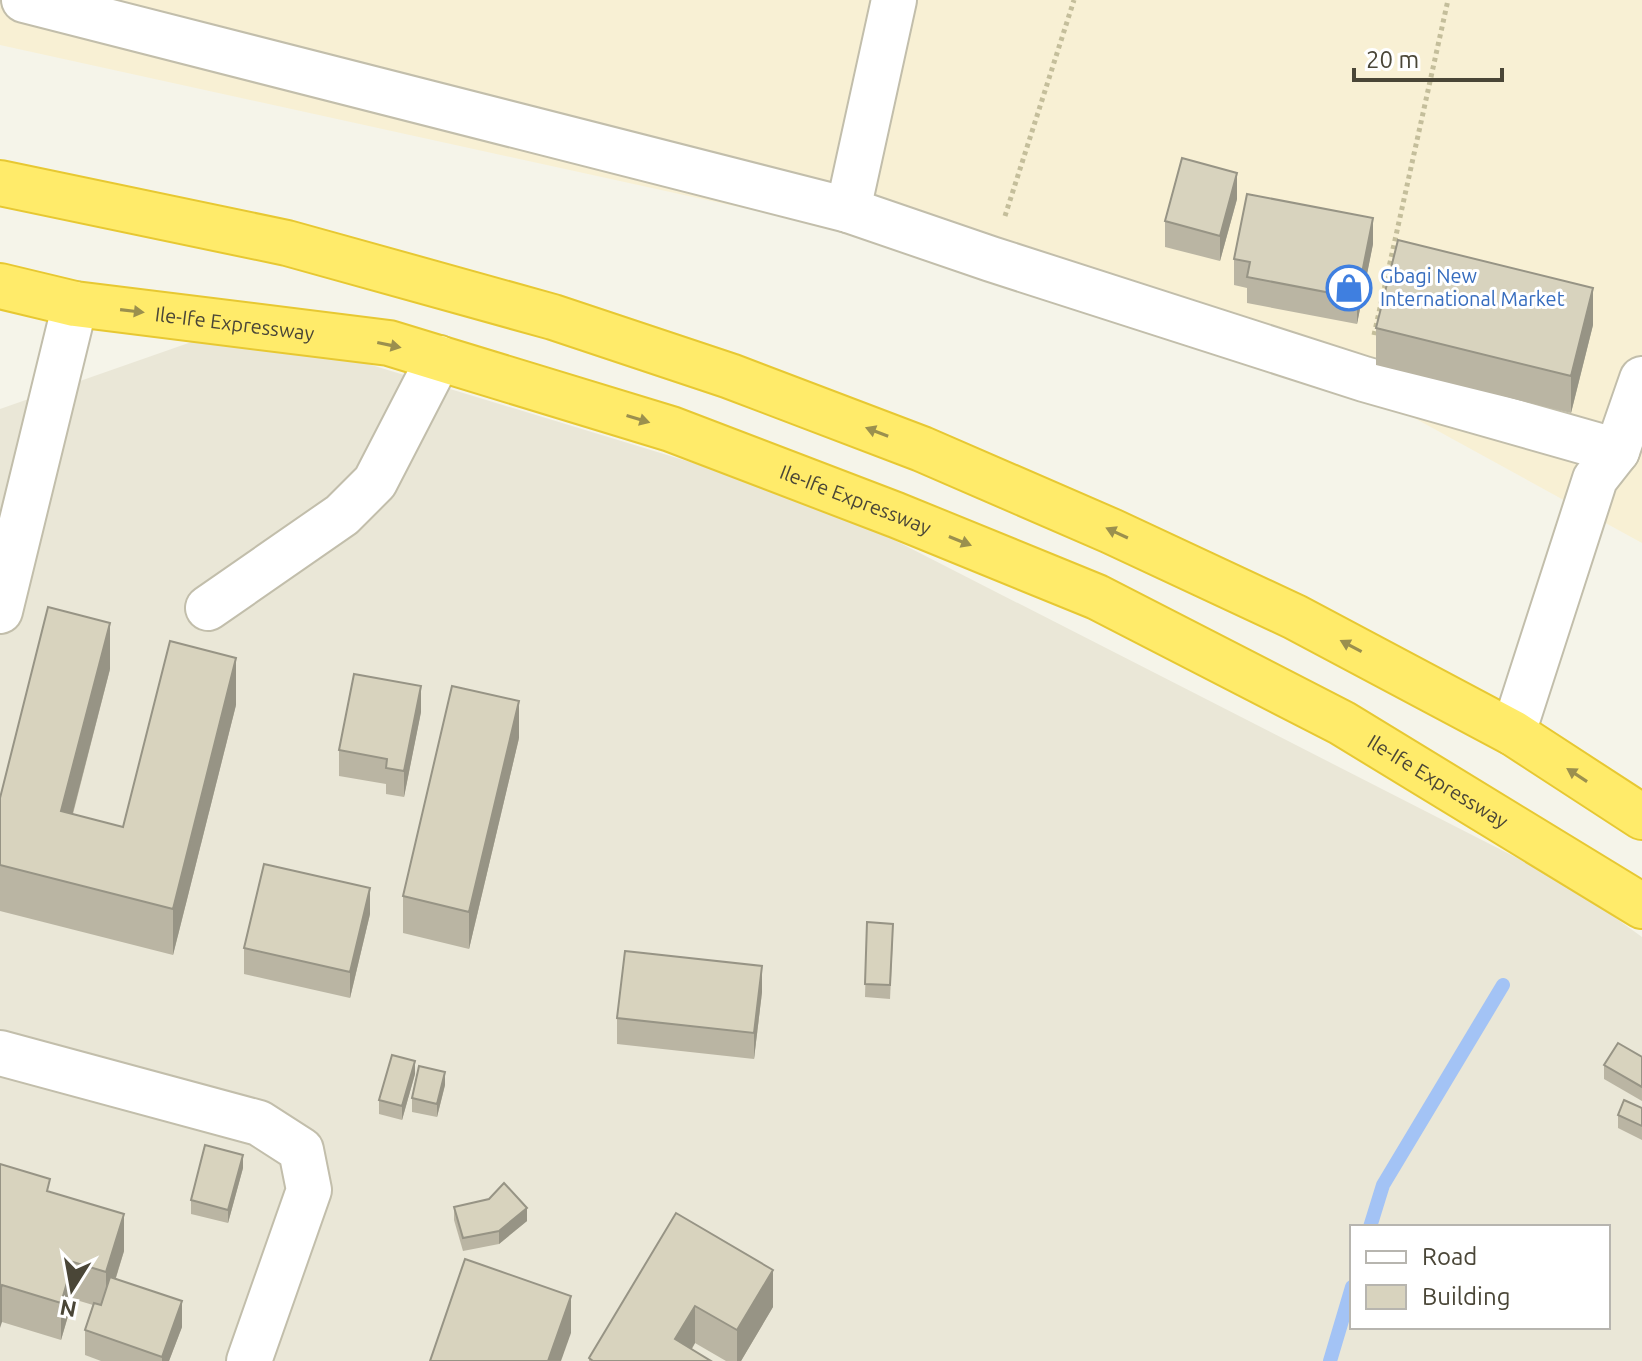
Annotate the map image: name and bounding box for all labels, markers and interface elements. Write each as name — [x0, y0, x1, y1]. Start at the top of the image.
scale bar — [1354, 32, 1502, 82]
text: 20 m — [1366, 46, 1419, 73]
shop icon: Gbagi New International Market — [1325, 264, 1373, 312]
place label: Gbagi New International Market — [1380, 264, 1565, 310]
street label: Ile-Ife Expressway — [154, 302, 316, 345]
one-way arrow — [119, 304, 144, 317]
one-way arrow — [377, 339, 402, 352]
one-way arrow — [627, 413, 651, 426]
one-way arrow — [865, 425, 889, 438]
street label: Ile-Ife Expressway — [777, 460, 935, 539]
one-way arrow — [1105, 527, 1128, 540]
one-way arrow — [948, 535, 972, 548]
one-way arrow — [1339, 640, 1362, 653]
street label: Ile-Ife Expressway — [1364, 729, 1513, 833]
one-way arrow — [1566, 767, 1587, 782]
legend — [1350, 1225, 1610, 1329]
text: Road — [1422, 1243, 1477, 1270]
north arrow — [32, 1249, 112, 1329]
text: Building — [1422, 1283, 1510, 1310]
text: N — [58, 1295, 79, 1323]

